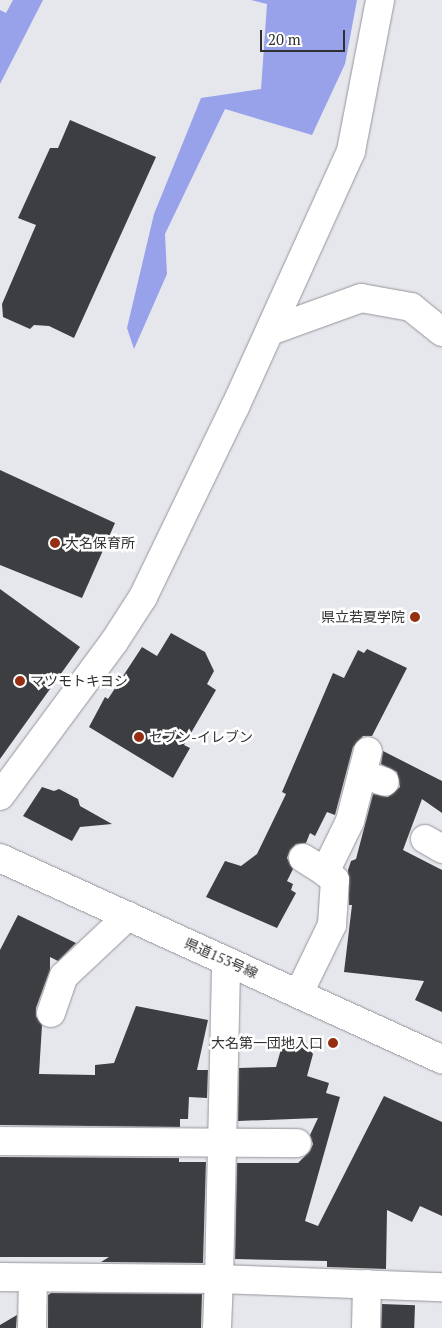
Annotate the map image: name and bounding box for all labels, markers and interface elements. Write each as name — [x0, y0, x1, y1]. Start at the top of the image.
scale bar — [262, 20, 347, 52]
text: 20 m — [268, 29, 301, 49]
place label: 大名保育所 — [65, 535, 135, 551]
marker: 大名保育所 — [49, 537, 61, 549]
place label: 県立若夏学院 — [321, 609, 405, 625]
marker: 県立若夏学院 — [409, 611, 421, 623]
place label: マツモトキヨシ — [30, 673, 128, 689]
marker: マツモトキヨシ — [14, 675, 26, 687]
place label: セブン-イレブン — [149, 729, 253, 745]
marker: セブン-イレブン — [133, 731, 145, 743]
street label: 県道153号線 — [182, 934, 260, 982]
place label: 大名第一団地入口 — [211, 1035, 323, 1051]
marker: 大名第一団地入口 — [327, 1037, 339, 1049]

